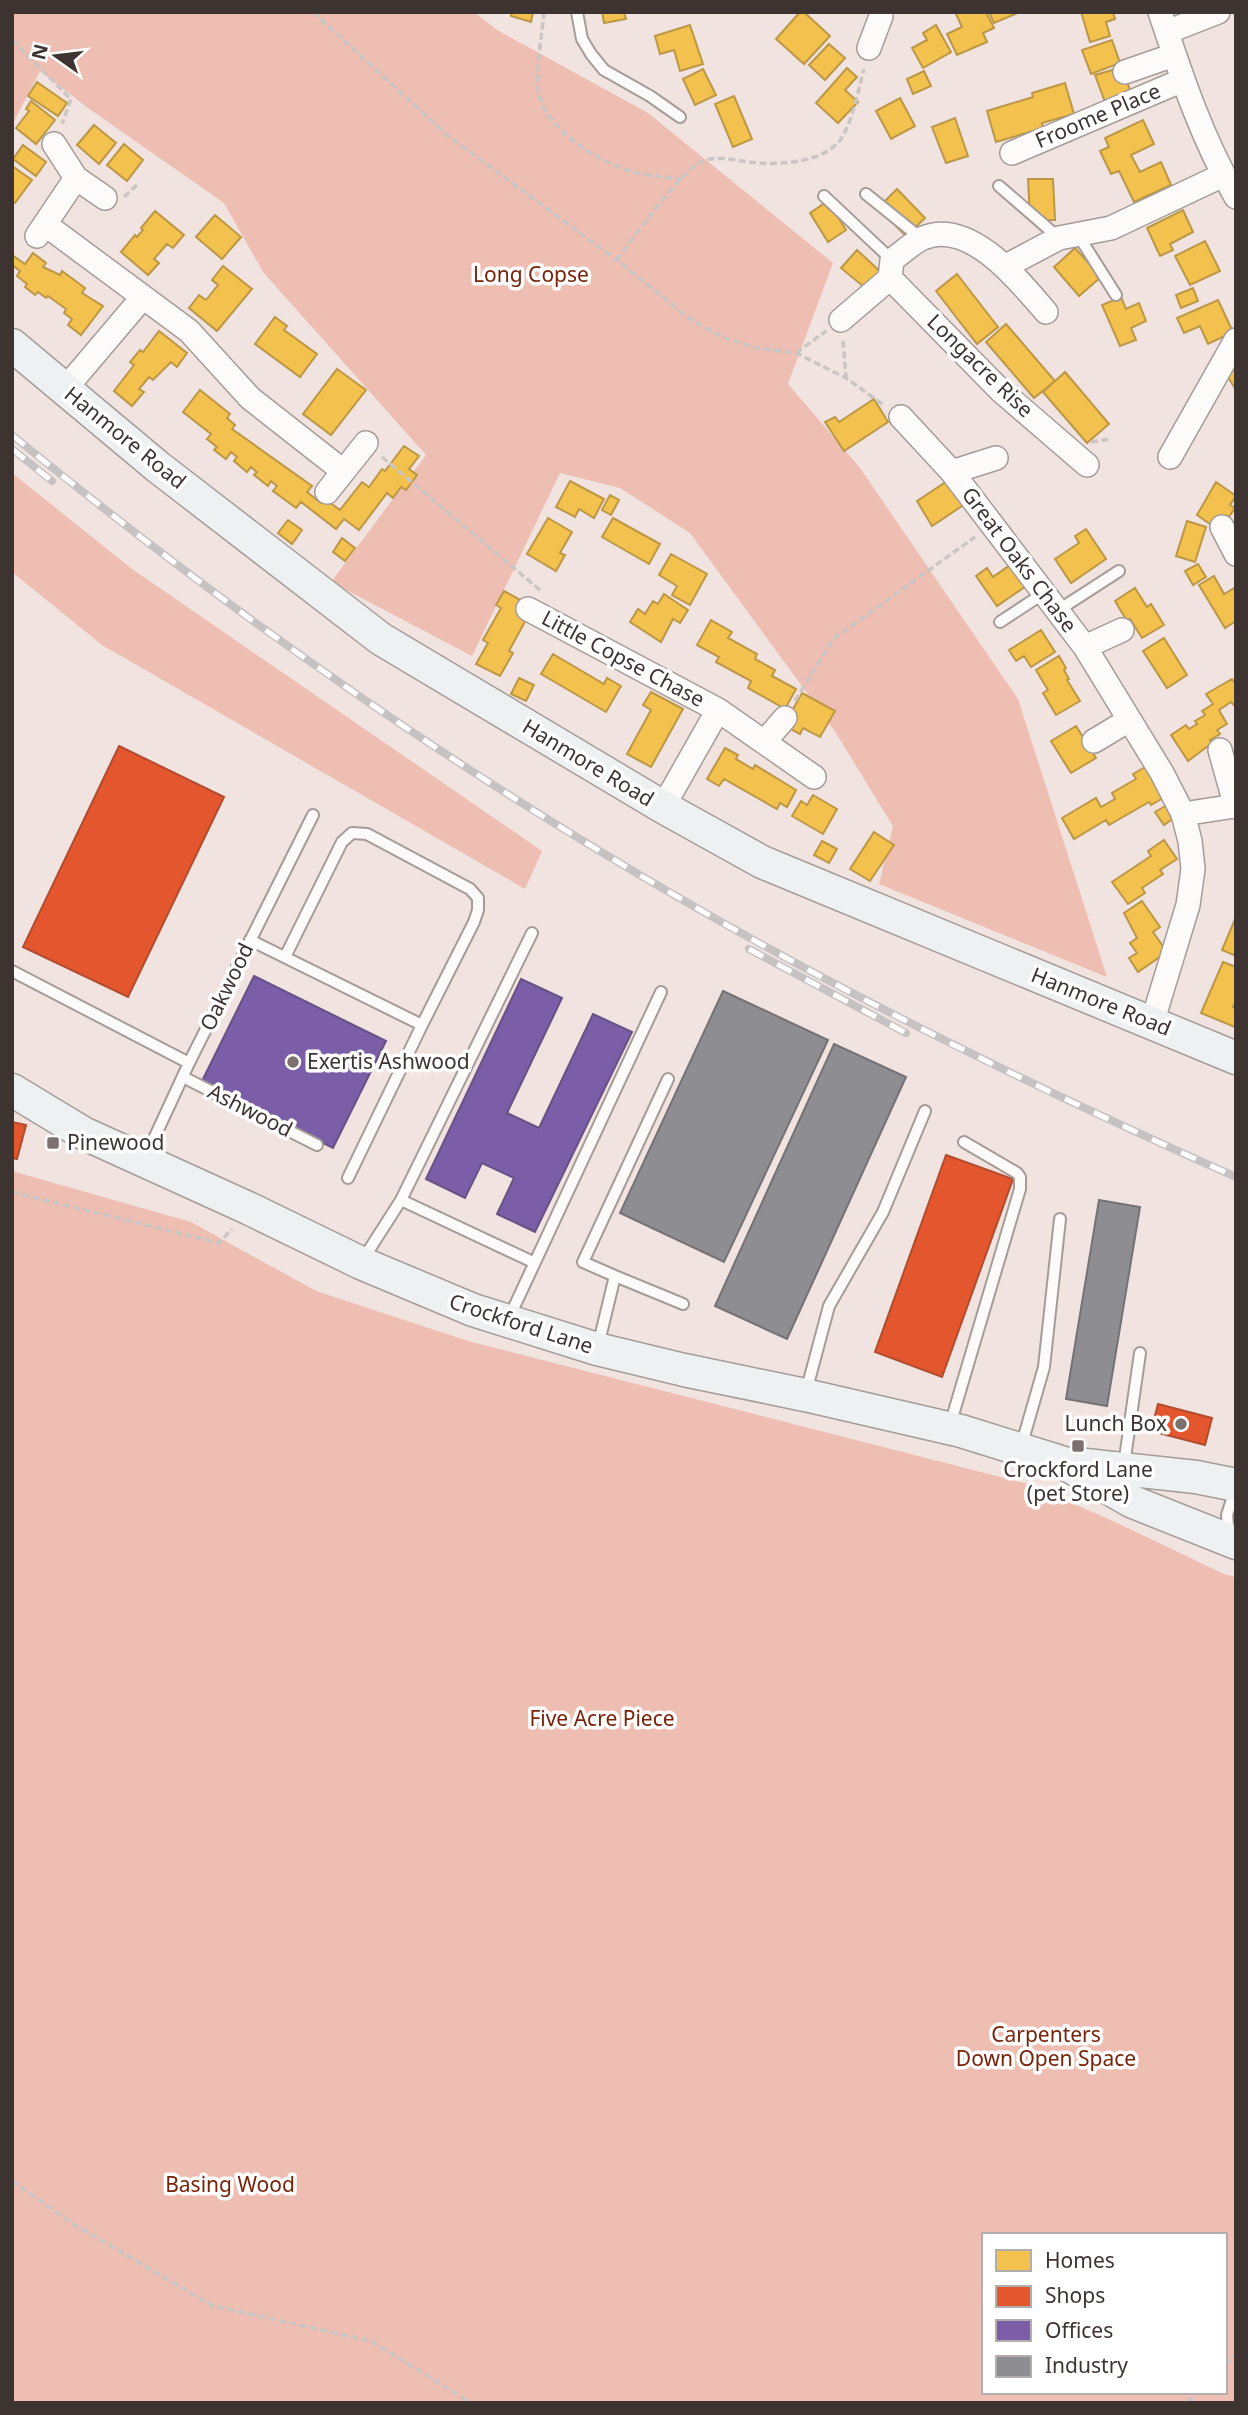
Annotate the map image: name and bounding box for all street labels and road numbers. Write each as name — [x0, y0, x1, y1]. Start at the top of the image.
street label: Froome Place — [1031, 76, 1164, 154]
street label: Longacre Rise — [922, 307, 1040, 423]
street label: Hanmore Road — [59, 380, 192, 495]
street label: Great Oaks Chase — [956, 481, 1084, 638]
street label: Little Copse Chase — [537, 603, 710, 713]
street label: Hanmore Road — [518, 712, 659, 812]
street label: Oakwood — [193, 938, 259, 1035]
street label: Hanmore Road — [1027, 960, 1176, 1042]
street label: Ashwood — [203, 1077, 297, 1143]
street label: Crockford Lane — [446, 1287, 597, 1359]

